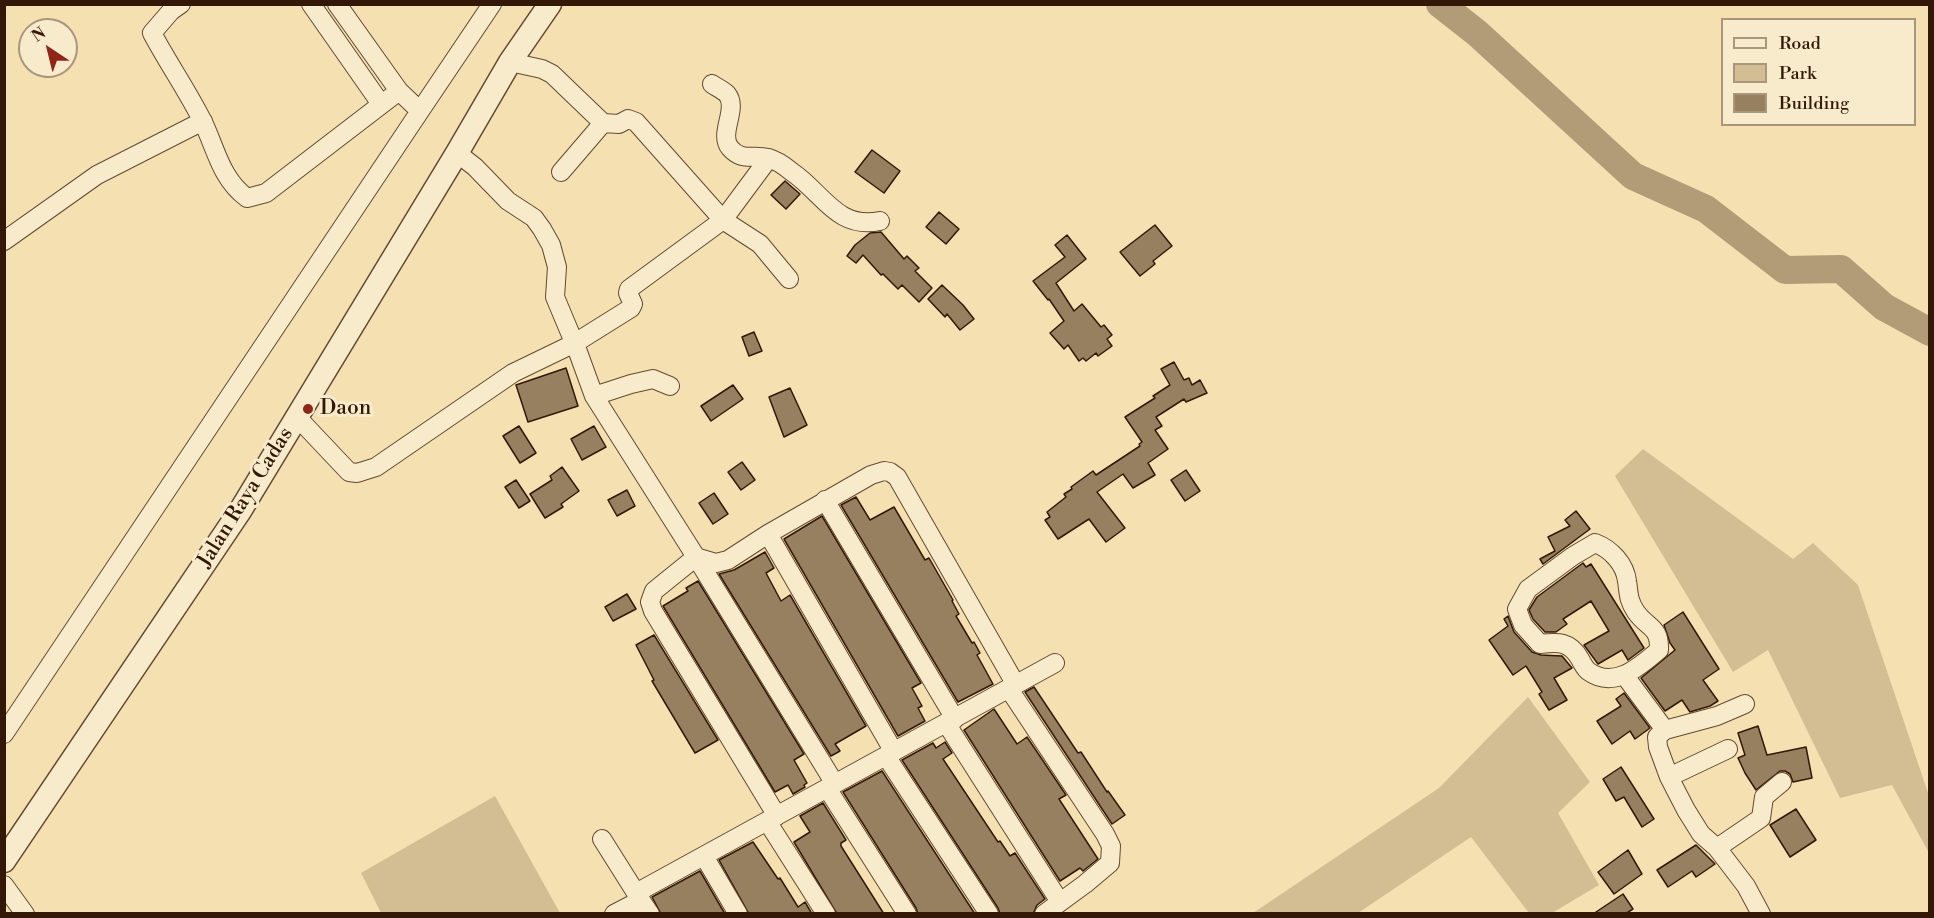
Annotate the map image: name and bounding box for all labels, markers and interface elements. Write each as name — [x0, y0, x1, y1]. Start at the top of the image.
north arrow — [18, 18, 78, 78]
legend — [1721, 18, 1916, 126]
text: N — [28, 23, 50, 47]
text: Road — [1779, 32, 1821, 55]
text: Park — [1779, 62, 1816, 85]
text: Building — [1779, 92, 1849, 115]
place label: Daon — [320, 396, 371, 422]
marker: Daon — [301, 402, 315, 416]
street label: Jalan Raya Cadas — [193, 423, 299, 573]

